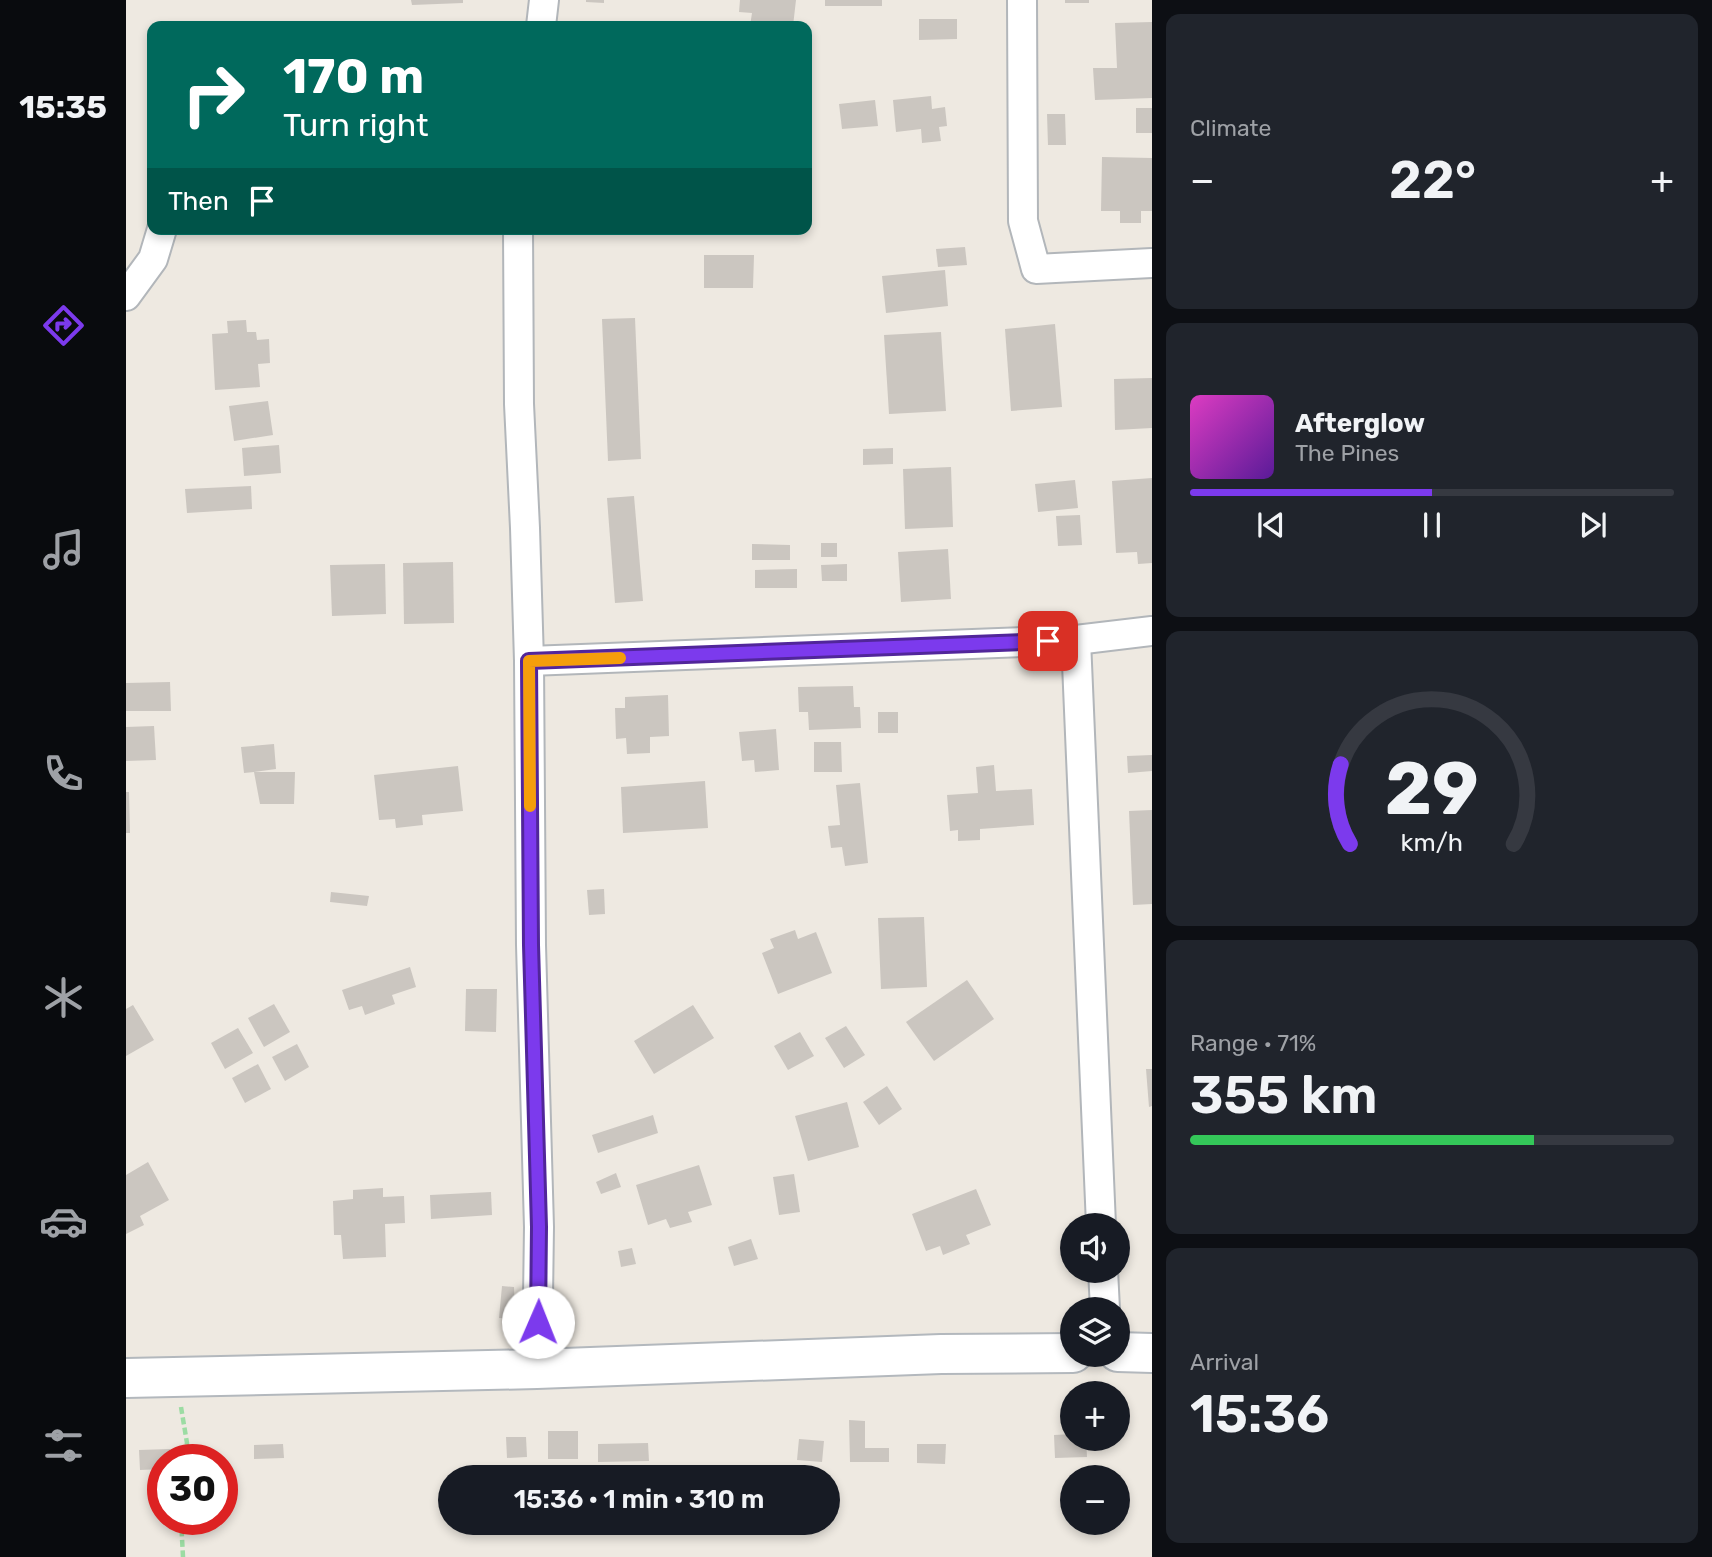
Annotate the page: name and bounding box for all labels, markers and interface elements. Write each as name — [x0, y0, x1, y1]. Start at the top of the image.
text: 170 m — [283, 47, 424, 105]
icon: right — [168, 49, 259, 140]
text: 15:35 — [19, 88, 107, 126]
text: Turn right — [283, 106, 428, 144]
text: Climate — [1190, 114, 1271, 142]
text: 22° — [1389, 149, 1476, 211]
text: − — [1190, 157, 1215, 203]
text: + — [1650, 157, 1674, 203]
icon: arrive — [243, 182, 281, 220]
text: Then — [168, 186, 229, 217]
icon: directions — [39, 301, 88, 350]
text: Afterglow — [1295, 408, 1425, 439]
text: The Pines — [1295, 439, 1399, 467]
icon: previous — [1252, 506, 1290, 544]
icon: pause — [1413, 506, 1451, 544]
icon: next — [1574, 506, 1612, 544]
icon: music — [39, 525, 88, 574]
pin — [1018, 611, 1078, 671]
icon: arrive — [1029, 622, 1067, 660]
text: 29 — [1385, 747, 1479, 833]
icon: phone — [39, 749, 88, 798]
text: km/h — [1401, 828, 1463, 857]
icon: climate — [39, 973, 88, 1022]
text: Range · 71% — [1190, 1029, 1316, 1057]
text: 355 km — [1190, 1064, 1377, 1126]
icon: car — [39, 1197, 88, 1246]
map controls — [1060, 1213, 1130, 1535]
button: sound — [1060, 1213, 1130, 1283]
position arrow — [501, 1285, 575, 1359]
button: layers — [1060, 1297, 1130, 1367]
text: Arrival — [1190, 1348, 1259, 1376]
button: + — [1060, 1381, 1130, 1451]
text: 15:36 — [1190, 1383, 1329, 1445]
icon: filters — [39, 1421, 88, 1470]
speed limit sign: 30 — [147, 1444, 238, 1535]
button: − — [1060, 1465, 1130, 1535]
text: 15:36 · 1 min · 310 m — [514, 1484, 764, 1515]

